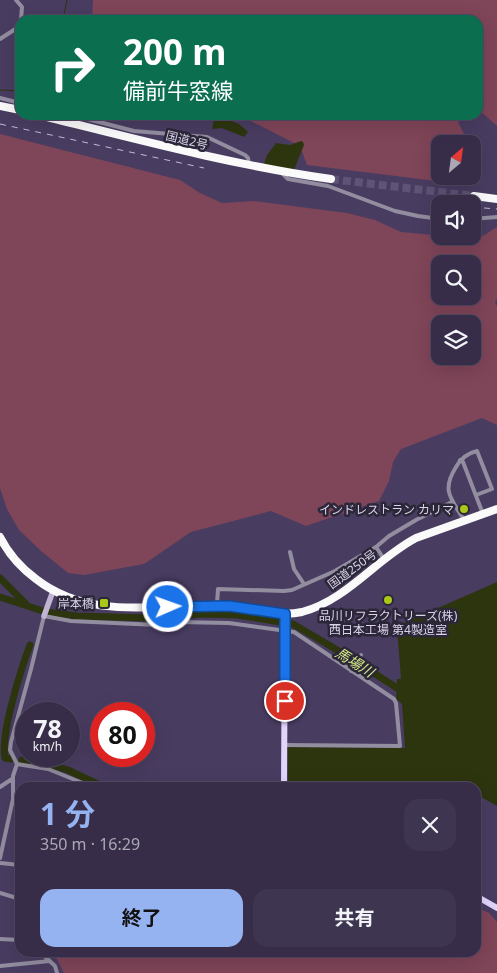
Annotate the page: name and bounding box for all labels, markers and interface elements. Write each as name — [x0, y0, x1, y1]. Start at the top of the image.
text: 200 m — [123, 28, 226, 75]
icon: right — [40, 35, 105, 100]
text: 備前牛窓線 — [123, 75, 233, 105]
street label: 国道2号 — [164, 127, 210, 153]
north arrow — [431, 135, 481, 185]
map controls — [431, 135, 481, 365]
button: sound — [431, 195, 481, 245]
button: search — [431, 255, 481, 305]
button: layers — [431, 315, 481, 365]
place label: インドレストラン カリマ — [319, 501, 454, 518]
marker: インドレストラン カリマ — [458, 503, 470, 515]
street label: 国道250号 — [324, 545, 380, 593]
position arrow — [141, 580, 193, 632]
marker: 品川リフラクトリーズ(株) 西日本工場 第4製造室 — [382, 594, 394, 606]
place label: 岸本橋 — [58, 595, 94, 612]
marker: 岸本橋 — [98, 597, 110, 609]
place label: 品川リフラクトリーズ(株) 西日本工場 第4製造室 — [319, 607, 458, 638]
water label: 馬場川 — [332, 643, 380, 682]
pin — [264, 680, 306, 722]
icon: arrive — [271, 687, 299, 715]
speed limit sign: 80 — [90, 702, 155, 767]
text: 78 — [33, 711, 62, 745]
text: km/h — [33, 738, 62, 755]
text: 1 分 — [40, 793, 95, 834]
button: close — [404, 799, 456, 851]
text: 350 m · 16:29 — [40, 833, 140, 855]
button: 終了 — [40, 889, 243, 947]
button: 共有 — [253, 889, 456, 947]

